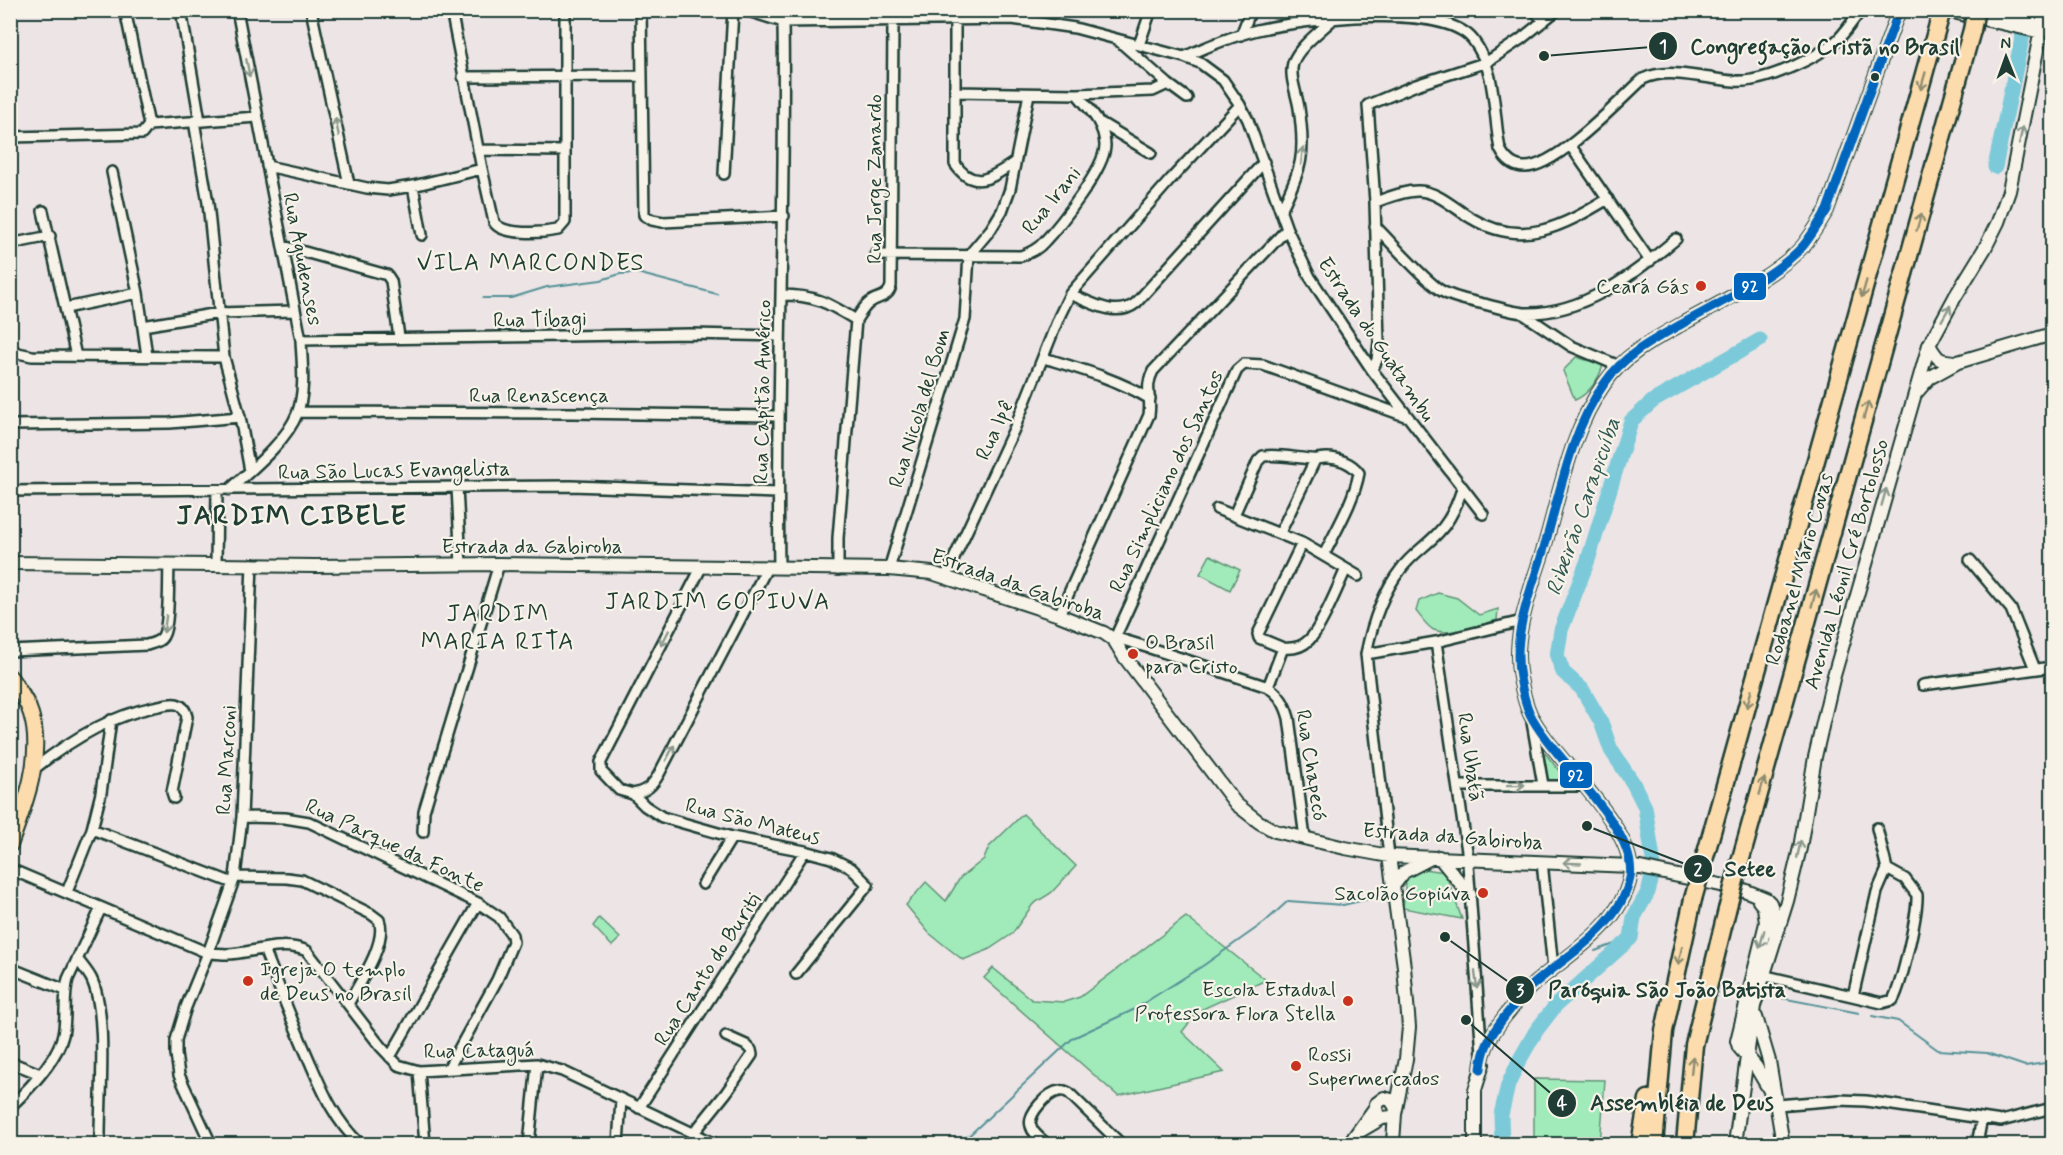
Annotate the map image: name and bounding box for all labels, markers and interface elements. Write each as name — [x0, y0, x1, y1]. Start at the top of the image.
callout: Congregação Cristã no Brasil — [1648, 26, 1971, 66]
north arrow — [1976, 27, 2036, 87]
text: N — [2000, 33, 2011, 54]
text: Congregação Cristã no Brasil — [1690, 34, 1960, 66]
text: 1 — [1659, 35, 1667, 59]
one-way arrow — [243, 58, 254, 77]
unlabelled marker — [1869, 71, 1881, 83]
one-way arrow — [1917, 71, 1928, 90]
street label: Rua Jorge Zanardo — [861, 94, 890, 264]
one-way arrow — [330, 117, 342, 136]
one-way arrow — [2016, 125, 2027, 145]
one-way arrow — [1297, 146, 1308, 166]
street label: Rua Irani — [1016, 161, 1088, 241]
street label: Rua Agudenses — [275, 190, 329, 328]
one-way arrow — [1914, 213, 1925, 232]
district label: VILA MARCONDES — [417, 248, 645, 279]
street label: Estrada do Guatambu — [1311, 252, 1442, 427]
line badge: 92 — [1733, 272, 1767, 301]
place label: Ceará Gás — [1596, 273, 1689, 301]
text: 92 — [1742, 277, 1758, 298]
marker: Ceará Gás — [1694, 279, 1708, 293]
one-way arrow — [1858, 279, 1870, 298]
street label: Rua Capitão Américo — [747, 299, 779, 485]
one-way arrow — [1941, 304, 1952, 322]
street label: Rua Tibagi — [493, 305, 587, 336]
street label: Rua Nicola del Bom — [882, 325, 957, 491]
street label: Rua Simpliciano dos Santos — [1103, 366, 1231, 597]
street label: Rua Renascença — [469, 382, 609, 410]
street label: Rua Ipê — [969, 396, 1021, 465]
one-way arrow — [1861, 401, 1873, 420]
water label: Ribeirão Carapicuíba — [1540, 414, 1627, 599]
street label: Avenida Léonil Cré Bortolosso — [1798, 436, 1896, 693]
street label: Rua São Lucas Evangelista — [278, 455, 510, 488]
street label: Rodoanel Mário Covas — [1759, 470, 1841, 669]
one-way arrow — [1879, 488, 1890, 507]
district label: JARDIM CIBELE — [176, 499, 408, 534]
street label: Estrada da Gabiroba — [441, 533, 623, 561]
street label: Estrada da Gabiroba — [927, 542, 1108, 628]
district label: JARDIM GOPIUVA — [605, 587, 831, 618]
one-way arrow — [1809, 589, 1820, 608]
district label: JARDIM MARIA RITA — [421, 599, 575, 658]
one-way arrow — [160, 613, 171, 633]
one-way arrow — [658, 629, 670, 647]
place label: O Brasil para Cristo — [1145, 629, 1238, 681]
marker: O Brasil para Cristo — [1126, 647, 1140, 661]
one-way arrow — [1743, 689, 1754, 708]
street label: Rua Marconi — [210, 704, 244, 816]
street label: Rua Chapecó — [1288, 708, 1334, 823]
street label: Rua Ubatã — [1450, 711, 1490, 803]
one-way arrow — [664, 745, 676, 762]
line badge: 92 — [1559, 761, 1593, 789]
text: 92 — [1568, 766, 1584, 787]
one-way arrow — [1757, 776, 1768, 795]
one-way arrow — [1506, 779, 1526, 791]
street label: Rua Parque da Fonte — [300, 792, 489, 900]
street label: Rua São Mateus — [682, 792, 823, 852]
street label: Estrada da Gabiroba — [1362, 817, 1544, 857]
one-way arrow — [1794, 840, 1805, 859]
callout: Setee — [1683, 849, 1788, 889]
text: Setee — [1724, 856, 1776, 884]
one-way arrow — [1563, 858, 1583, 869]
text: 2 — [1694, 858, 1703, 882]
place label: Sacolão Gopiúva — [1334, 880, 1471, 908]
marker: Sacolão Gopiúva — [1476, 886, 1490, 900]
street label: Rua Canto do Buriti — [648, 887, 768, 1052]
one-way arrow — [1756, 929, 1767, 948]
one-way arrow — [1674, 946, 1685, 965]
place label: Igreja O templo de Deus no Brasil — [260, 956, 412, 1008]
one-way arrow — [1471, 969, 1482, 989]
callout: Paróquia São João Batista — [1505, 970, 1798, 1010]
marker: Igreja O templo de Deus no Brasil — [241, 974, 255, 988]
place label: Escola Estadual Professora Flora Stella — [1135, 976, 1336, 1028]
text: Paróquia São João Batista — [1548, 977, 1786, 1005]
text: 3 — [1516, 979, 1525, 1003]
marker: Escola Estadual Professora Flora Stella — [1341, 994, 1355, 1008]
street label: Rua Cataguá — [423, 1036, 535, 1067]
place label: Rossi Supermercados — [1308, 1041, 1440, 1093]
one-way arrow — [1687, 1056, 1698, 1076]
marker: Rossi Supermercados — [1289, 1059, 1303, 1073]
callout: Assembléia de Deus — [1547, 1083, 1786, 1123]
text: Assembléia de Deus — [1590, 1090, 1774, 1118]
text: 4 — [1557, 1092, 1568, 1116]

